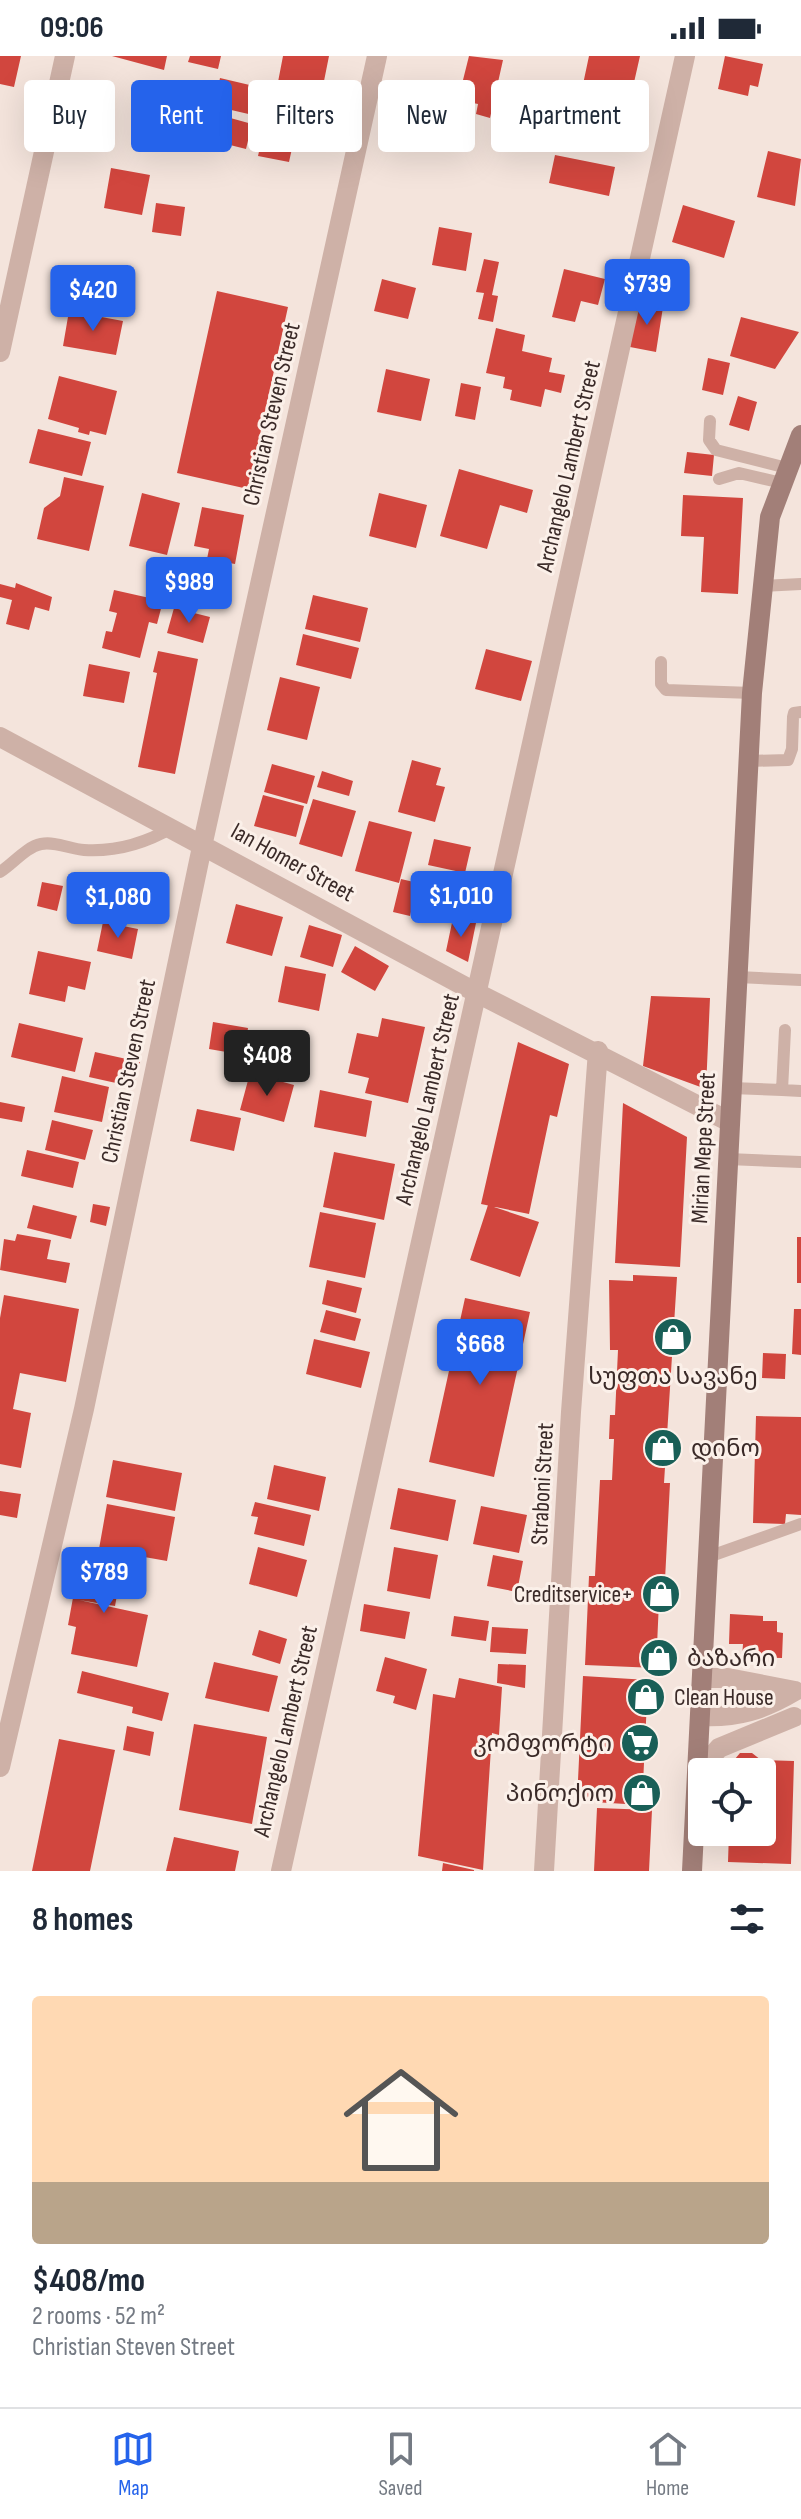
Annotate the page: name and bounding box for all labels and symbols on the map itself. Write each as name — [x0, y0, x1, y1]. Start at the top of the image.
pin: $739 — [600, 259, 694, 327]
pin: $420 — [46, 265, 140, 333]
street label: Christian Steven Street — [236, 320, 307, 509]
street label: Archangelo Lambert Street — [530, 358, 607, 576]
pin: $989 — [142, 557, 236, 625]
street label: Ian Homer Street — [226, 817, 360, 908]
pin: $1,010 — [396, 871, 526, 939]
pin: $1,080 — [53, 872, 183, 940]
street label: Christian Steven Street — [95, 976, 162, 1166]
street label: Archangelo Lambert Street — [389, 991, 466, 1209]
pin: $408 — [220, 1030, 314, 1098]
street label: Mirian Mepe Street — [685, 1072, 722, 1224]
shop icon: სუფთა სავანე — [652, 1316, 694, 1358]
pin: $668 — [433, 1319, 527, 1387]
place label: სუფთა სავანე — [588, 1362, 758, 1391]
street label: Straboni Street — [525, 1422, 560, 1546]
shop icon: დინო — [642, 1427, 684, 1469]
place label: დინო — [691, 1434, 760, 1463]
pin: $789 — [57, 1547, 151, 1615]
shop icon: Creditservice+ — [640, 1573, 682, 1615]
place label: Creditservice+ — [514, 1580, 633, 1609]
street label: Archangelo Lambert Street — [247, 1623, 324, 1841]
shop icon: ბაზარი — [638, 1637, 680, 1679]
place label: ბაზარი — [687, 1644, 775, 1673]
shop icon: Clean House — [625, 1676, 667, 1718]
place label: Clean House — [674, 1683, 774, 1712]
supermarket icon: კომფორტი — [619, 1722, 661, 1764]
place label: კომფორტი — [473, 1729, 612, 1758]
shop icon: პინოქიო — [621, 1772, 663, 1814]
place label: პინოქიო — [506, 1779, 614, 1808]

